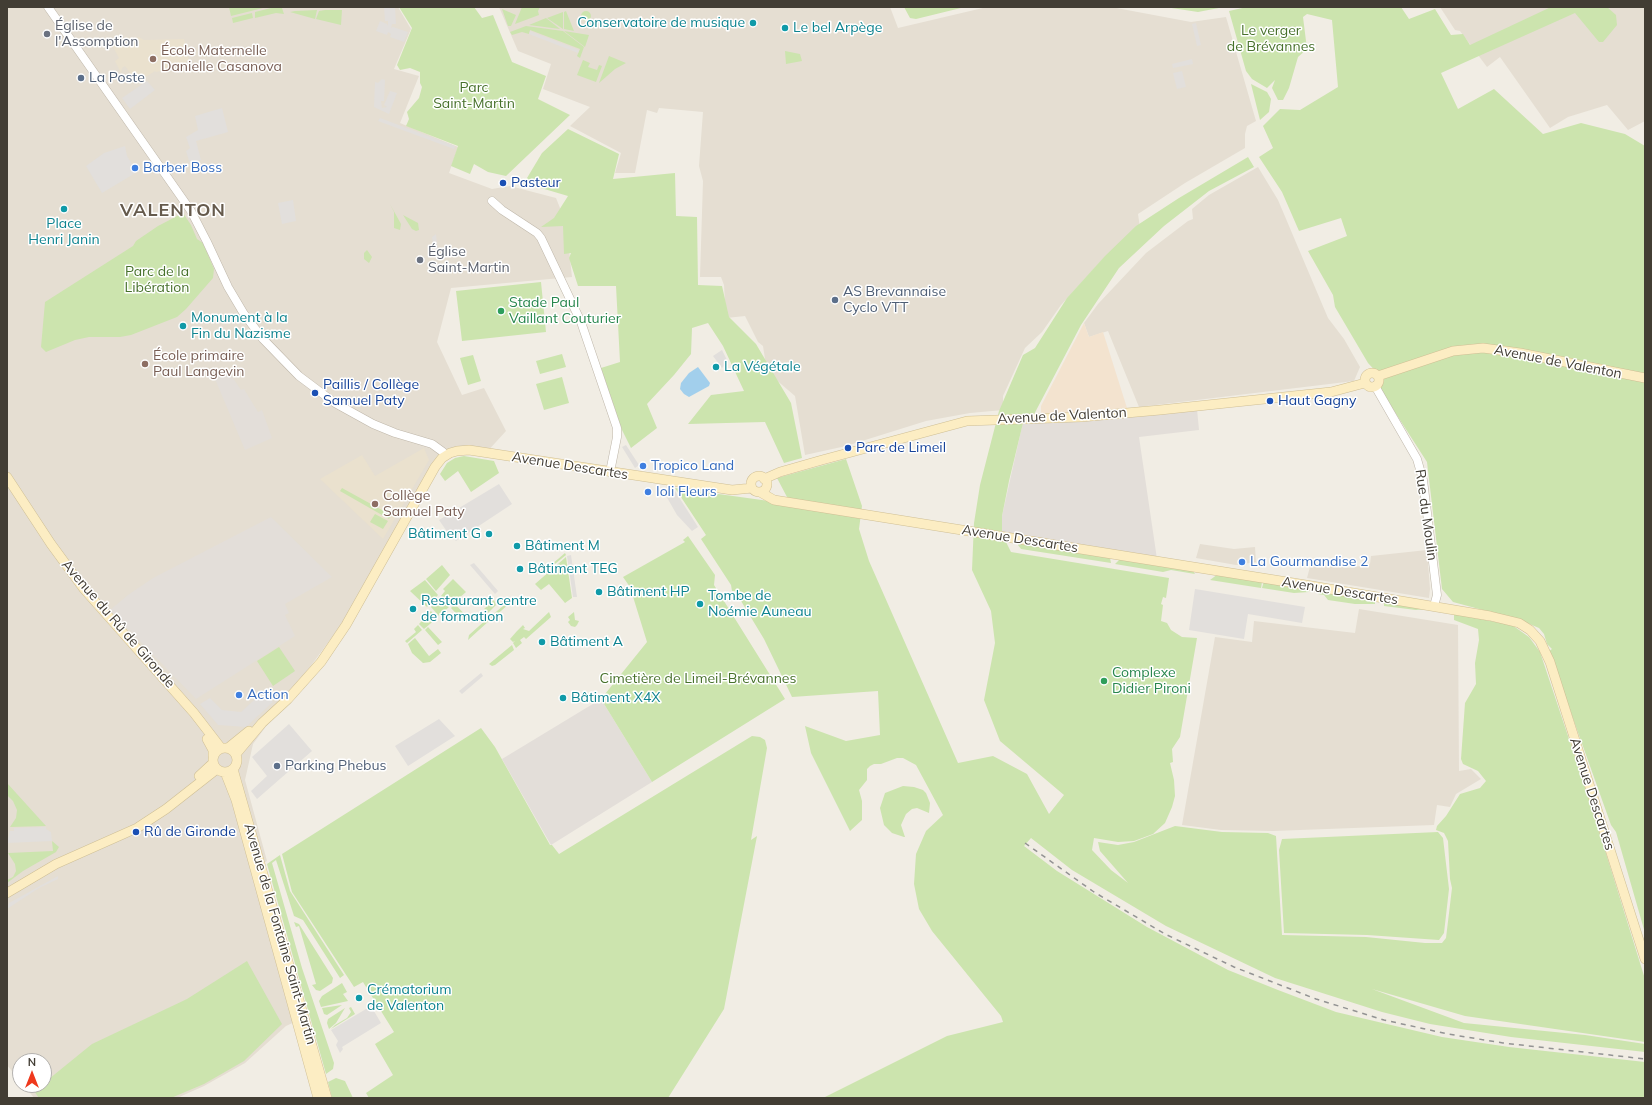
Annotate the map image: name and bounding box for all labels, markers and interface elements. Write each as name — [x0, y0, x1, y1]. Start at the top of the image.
place label: Conservatoire de musique — [577, 15, 745, 31]
place label: Église de l'Assomption — [55, 18, 139, 50]
marker: Conservatoire de musique — [748, 18, 758, 28]
place label: Le bel Arpège — [793, 20, 882, 36]
marker: Le bel Arpège — [780, 23, 790, 33]
park label: Le verger de Brévannes — [1227, 23, 1315, 56]
marker: Église de l'Assomption — [42, 29, 52, 39]
place label: École Maternelle Danielle Casanova — [161, 43, 282, 76]
marker: École Maternelle Danielle Casanova — [148, 54, 158, 64]
place label: La Poste — [89, 70, 145, 86]
marker: La Poste — [76, 73, 86, 83]
park label: Parc Saint-Martin — [433, 80, 515, 112]
place label: Barber Boss — [143, 160, 222, 176]
marker: Barber Boss — [130, 163, 140, 173]
place label: Pasteur — [511, 175, 561, 191]
marker: Pasteur — [498, 178, 508, 188]
district label: VALENTON — [120, 200, 226, 222]
marker: Place Henri Janin — [59, 204, 69, 214]
place label: Place Henri Janin — [28, 216, 100, 248]
place label: Église Saint-Martin — [428, 244, 510, 276]
marker: Église Saint-Martin — [415, 255, 425, 265]
park label: Parc de la Libération — [125, 264, 189, 296]
place label: AS Brevannaise Cyclo VTT — [843, 284, 946, 316]
place label: Stade Paul Vaillant Couturier — [509, 295, 621, 328]
marker: AS Brevannaise Cyclo VTT — [830, 295, 840, 305]
marker: Stade Paul Vaillant Couturier — [496, 306, 506, 316]
place label: Monument à la Fin du Nazisme — [191, 310, 290, 342]
marker: Monument à la Fin du Nazisme — [178, 321, 188, 331]
street label: Avenue de Valenton — [1493, 341, 1623, 383]
place label: École primaire Paul Langevin — [153, 348, 244, 380]
marker: École primaire Paul Langevin — [140, 359, 150, 369]
place label: La Végétale — [724, 359, 801, 375]
marker: La Végétale — [711, 362, 721, 372]
place label: Paillis / Collège Samuel Paty — [323, 377, 419, 410]
marker: Paillis / Collège Samuel Paty — [310, 388, 320, 398]
place label: Haut Gagny — [1278, 393, 1356, 409]
marker: Haut Gagny — [1265, 396, 1275, 406]
street label: Avenue de Valenton — [997, 404, 1127, 428]
place label: Parc de Limeil — [856, 440, 946, 456]
marker: Parc de Limeil — [843, 443, 853, 453]
street label: Avenue Descartes — [511, 449, 629, 483]
place label: Tropico Land — [651, 458, 734, 474]
marker: Tropico Land — [638, 461, 648, 471]
street label: Rue du Moulin — [1411, 468, 1441, 562]
place label: Ioli Fleurs — [656, 484, 717, 500]
marker: Ioli Fleurs — [643, 487, 653, 497]
place label: Collège Samuel Paty — [383, 488, 465, 520]
marker: Collège Samuel Paty — [370, 499, 380, 509]
street label: Avenue Descartes — [961, 522, 1079, 556]
place label: Bâtiment G — [408, 526, 481, 542]
marker: Bâtiment G — [484, 529, 494, 539]
place label: Bâtiment M — [525, 538, 600, 554]
marker: Bâtiment M — [512, 541, 522, 551]
place label: La Gourmandise 2 — [1250, 554, 1368, 570]
street label: Avenue du Rû de Gironde — [58, 556, 178, 692]
marker: La Gourmandise 2 — [1237, 557, 1247, 567]
place label: Bâtiment TEG — [528, 561, 618, 577]
marker: Bâtiment TEG — [515, 564, 525, 574]
street label: Avenue Descartes — [1281, 574, 1399, 608]
place label: Bâtiment HP — [607, 584, 690, 600]
marker: Bâtiment HP — [594, 587, 604, 597]
place label: Tombe de Noémie Auneau — [708, 588, 812, 620]
place label: Restaurant centre de formation — [421, 593, 537, 626]
marker: Tombe de Noémie Auneau — [695, 599, 705, 609]
marker: Restaurant centre de formation — [408, 604, 418, 614]
place label: Bâtiment A — [550, 634, 623, 650]
marker: Bâtiment A — [537, 637, 547, 647]
place label: Complexe Didier Pironi — [1112, 665, 1191, 698]
park label: Cimetière de Limeil-Brévannes — [600, 671, 796, 687]
marker: Complexe Didier Pironi — [1099, 676, 1109, 686]
place label: Action — [247, 687, 289, 703]
marker: Action — [234, 690, 244, 700]
place label: Bâtiment X4X — [571, 690, 660, 706]
marker: Bâtiment X4X — [558, 693, 568, 703]
street label: Avenue Descartes — [1566, 736, 1618, 852]
place label: Parking Phebus — [285, 758, 386, 774]
marker: Parking Phebus — [272, 761, 282, 771]
street label: Avenue de la Fontaine Saint-Martin — [240, 822, 320, 1046]
place label: Rû de Gironde — [144, 824, 236, 840]
marker: Rû de Gironde — [131, 827, 141, 837]
place label: Crématorium de Valenton — [367, 982, 451, 1014]
marker: Crématorium de Valenton — [354, 993, 364, 1003]
north arrow — [12, 1053, 52, 1093]
text: N — [28, 1055, 36, 1069]

